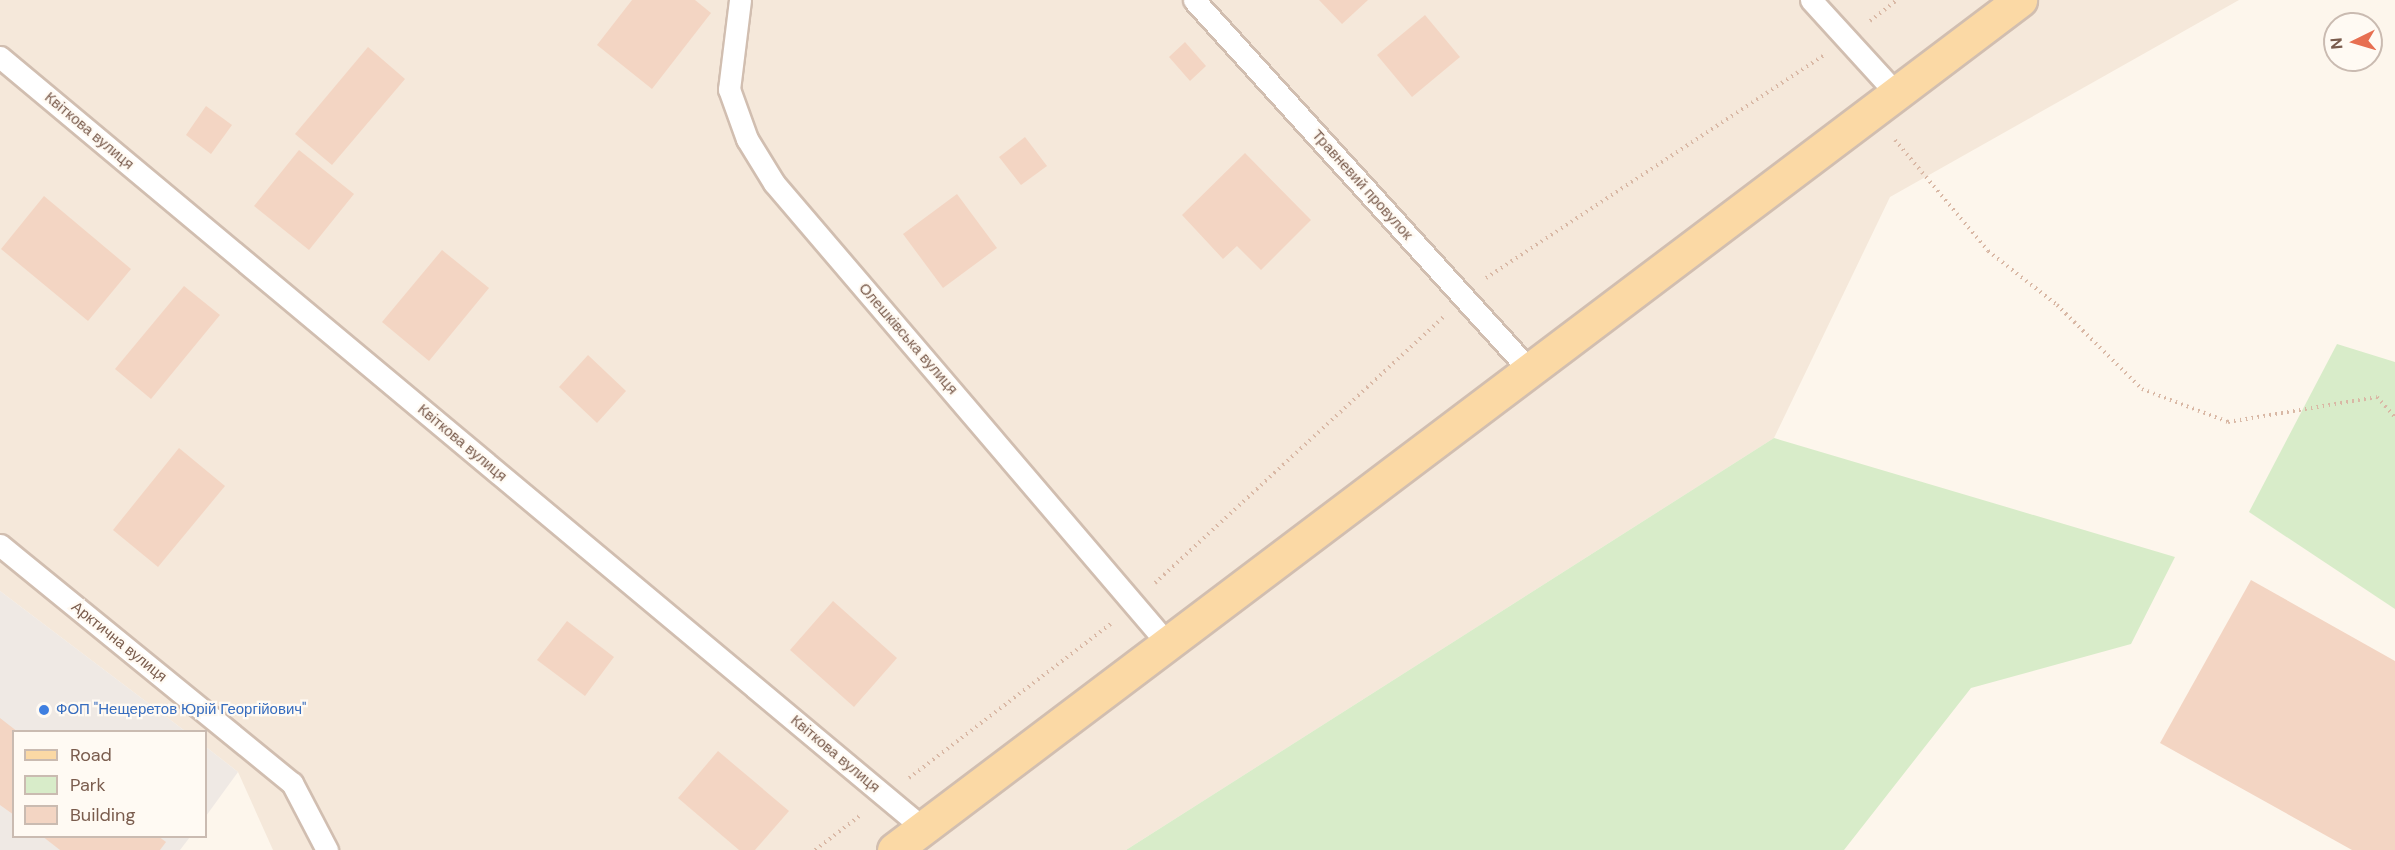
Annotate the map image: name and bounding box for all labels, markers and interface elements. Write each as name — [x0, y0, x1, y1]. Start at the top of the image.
north arrow — [2323, 12, 2383, 72]
text: N — [2326, 37, 2348, 50]
street label: Квіткова вулиця — [41, 89, 137, 173]
street label: Травневий провулок — [1308, 126, 1416, 244]
street label: Олешківська вулиця — [855, 280, 961, 398]
street label: Квіткова вулиця — [414, 401, 510, 485]
street label: Арктична вулиця — [68, 598, 170, 686]
place label: ФОП "Нещеретов Юрій Георгійович" — [56, 701, 306, 719]
marker: ФОП "Нещеретов Юрій Георгійович" — [37, 703, 51, 717]
street label: Квіткова вулиця — [787, 712, 883, 796]
legend — [12, 730, 207, 838]
text: Road — [70, 743, 112, 767]
text: Park — [70, 773, 106, 797]
text: Building — [70, 803, 135, 827]

